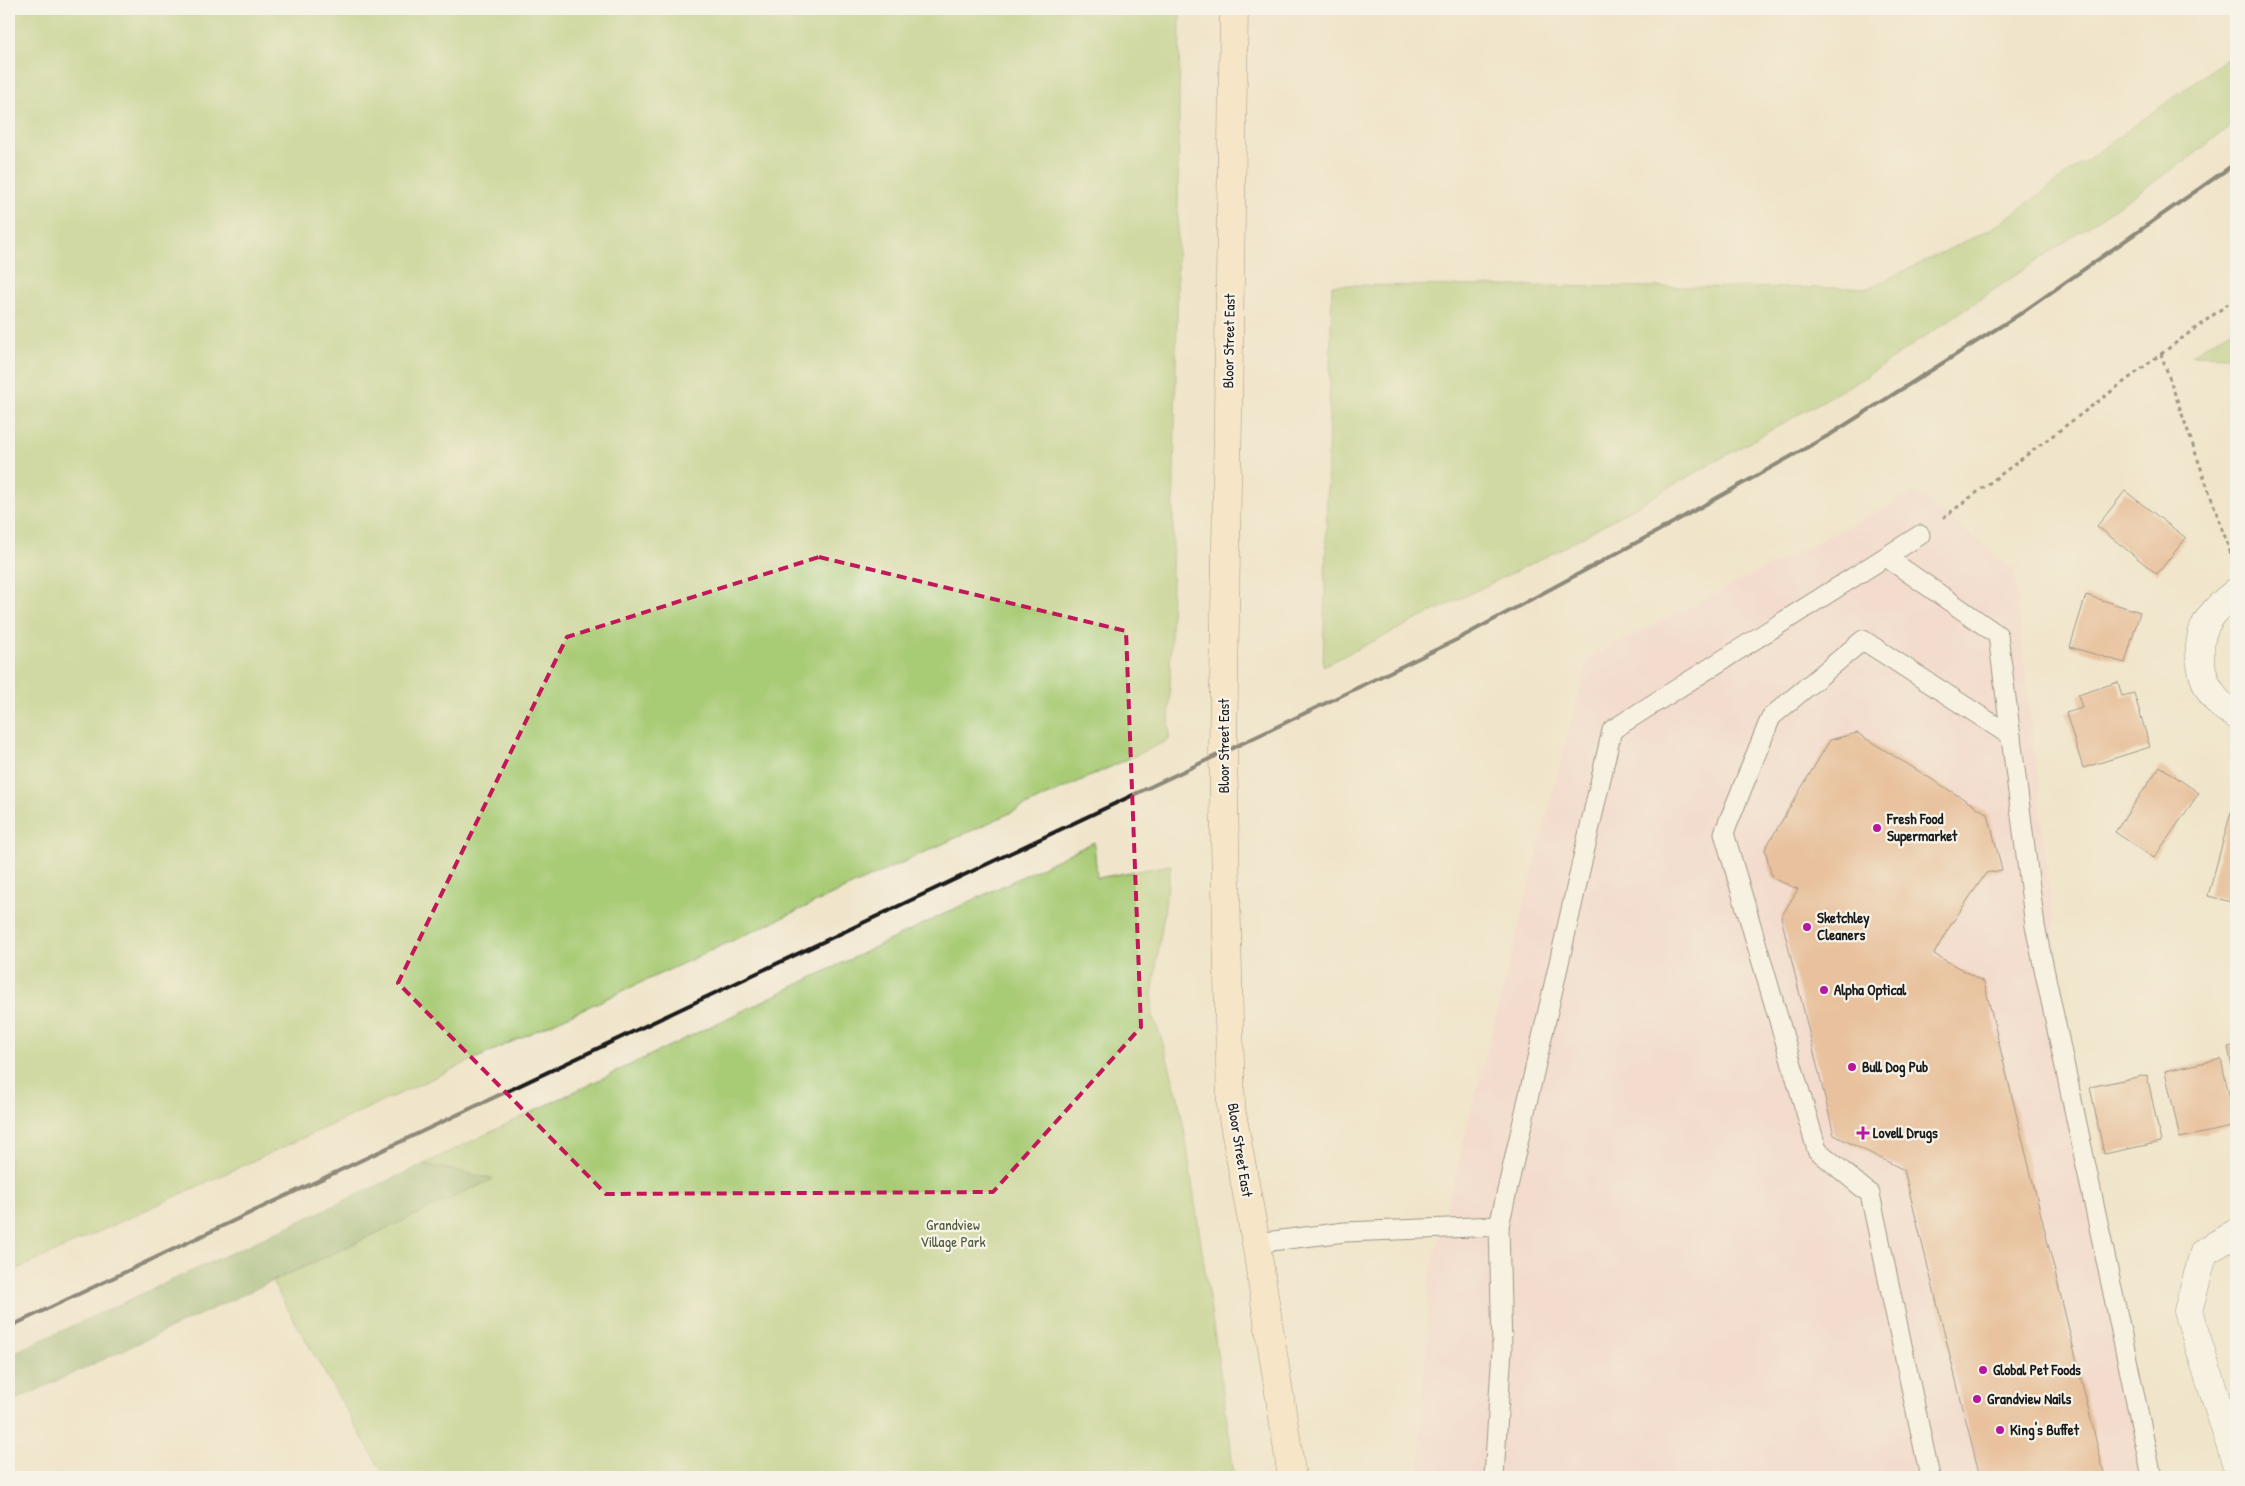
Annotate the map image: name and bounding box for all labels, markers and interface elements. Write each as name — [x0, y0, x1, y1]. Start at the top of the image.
street label: Bloor Street East — [1217, 293, 1240, 389]
street label: Bloor Street East — [1213, 698, 1234, 793]
place label: Fresh Food Supermarket — [1886, 808, 1958, 847]
marker: Fresh Food Supermarket — [1871, 822, 1883, 834]
place label: Sketchley Cleaners — [1817, 907, 1870, 945]
marker: Sketchley Cleaners — [1801, 921, 1813, 933]
place label: Alpha Optical — [1834, 979, 1907, 1001]
marker: Alpha Optical — [1818, 984, 1830, 996]
place label: Bull Dog Pub — [1862, 1056, 1928, 1078]
marker: Bull Dog Pub — [1846, 1061, 1858, 1073]
street label: Bloor Street East — [1223, 1101, 1258, 1199]
place label: Lovell Drugs — [1873, 1122, 1938, 1144]
marker: Lovell Drugs — [1857, 1127, 1869, 1139]
park label: Grandview Village Park — [920, 1214, 986, 1252]
place label: Global Pet Foods — [1993, 1359, 2081, 1380]
marker: Global Pet Foods — [1977, 1364, 1989, 1376]
place label: Grandview Nails — [1987, 1388, 2071, 1409]
marker: Grandview Nails — [1971, 1393, 1983, 1405]
place label: King's Buffet — [2010, 1419, 2080, 1441]
marker: King's Buffet — [1994, 1424, 2006, 1436]

